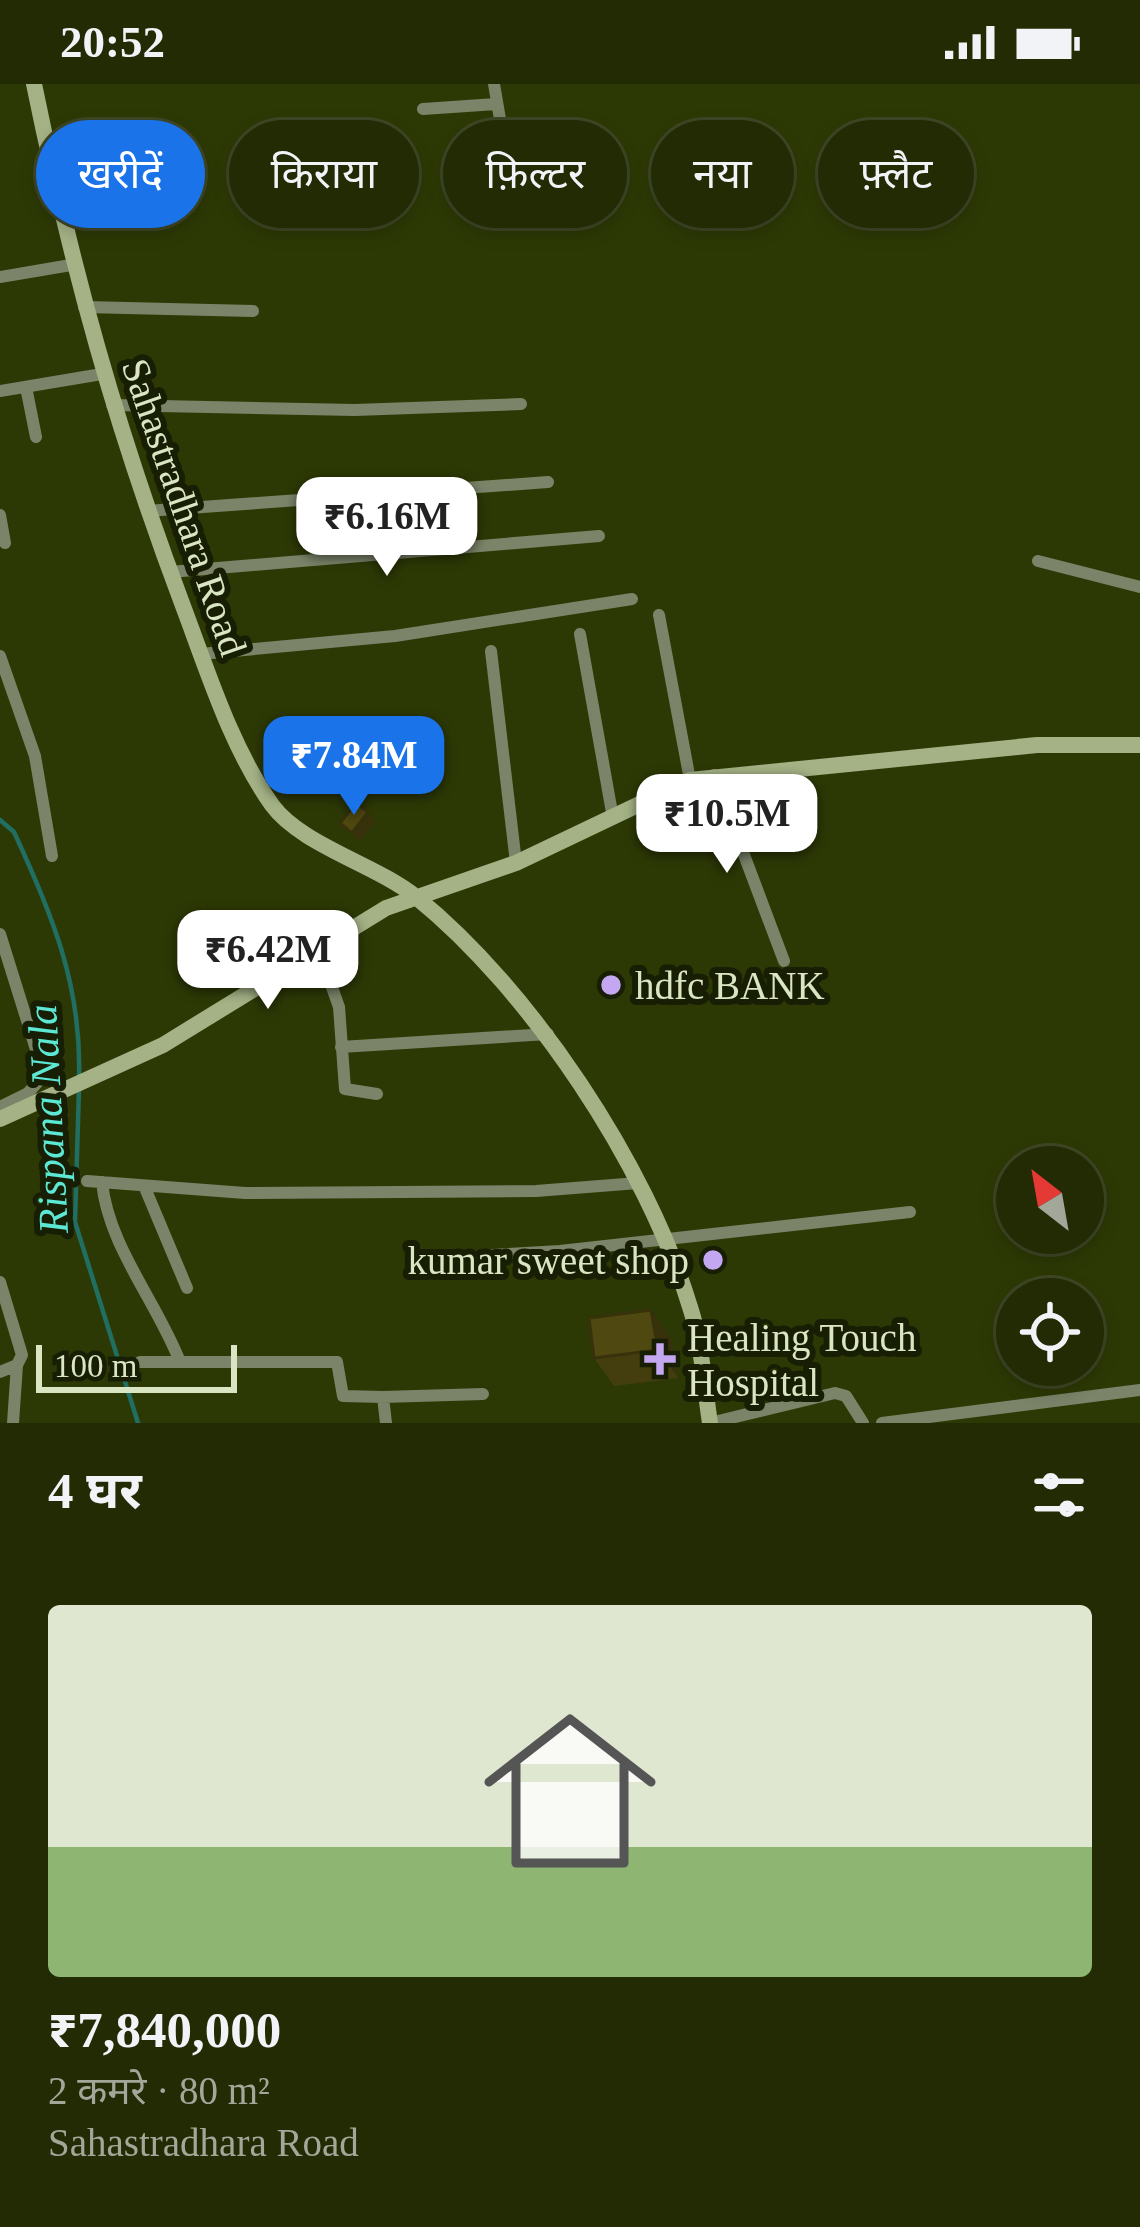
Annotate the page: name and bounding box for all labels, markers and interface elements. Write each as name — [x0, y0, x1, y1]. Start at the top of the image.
text: 20:52 — [60, 17, 165, 67]
chip: खरीदें — [36, 120, 205, 228]
chip: किराया — [229, 120, 419, 228]
chip: फ़िल्टर — [443, 120, 627, 228]
chip: नया — [651, 120, 794, 228]
chip: फ़्लैट — [818, 120, 974, 228]
street label: Sahastradhara Road — [114, 353, 256, 662]
pin: ₹6.16M — [289, 477, 485, 579]
text: ₹6.16M — [323, 494, 451, 537]
pin: ₹7.84M — [256, 716, 452, 818]
text: ₹7.84M — [290, 733, 418, 776]
pin: ₹10.5M — [629, 774, 825, 876]
text: ₹10.5M — [663, 791, 791, 834]
pin: ₹6.42M — [170, 910, 366, 1012]
text: ₹6.42M — [204, 927, 332, 970]
place label: hdfc BANK — [635, 964, 825, 1007]
marker: hdfc BANK — [598, 972, 624, 998]
water label: Rispana Nala — [19, 1003, 77, 1236]
north arrow — [996, 1146, 1104, 1254]
map controls — [996, 1146, 1104, 1386]
place label: kumar sweet shop — [407, 1239, 689, 1283]
marker: kumar sweet shop — [700, 1247, 726, 1273]
button: locate — [996, 1278, 1104, 1386]
place label: Healing Touch Hospital — [687, 1316, 916, 1405]
scale bar — [36, 1339, 237, 1392]
marker: Healing Touch Hospital — [644, 1343, 676, 1375]
text: 100 m — [54, 1348, 137, 1384]
icon: filters — [1026, 1462, 1092, 1528]
text: 4 घर — [48, 1463, 142, 1519]
icon: home — [462, 1683, 678, 1899]
text: ₹7,840,000 — [48, 2002, 281, 2058]
text: 2 कमरे · 80 m² — [48, 2069, 270, 2112]
text: Sahastradhara Road — [48, 2121, 359, 2164]

